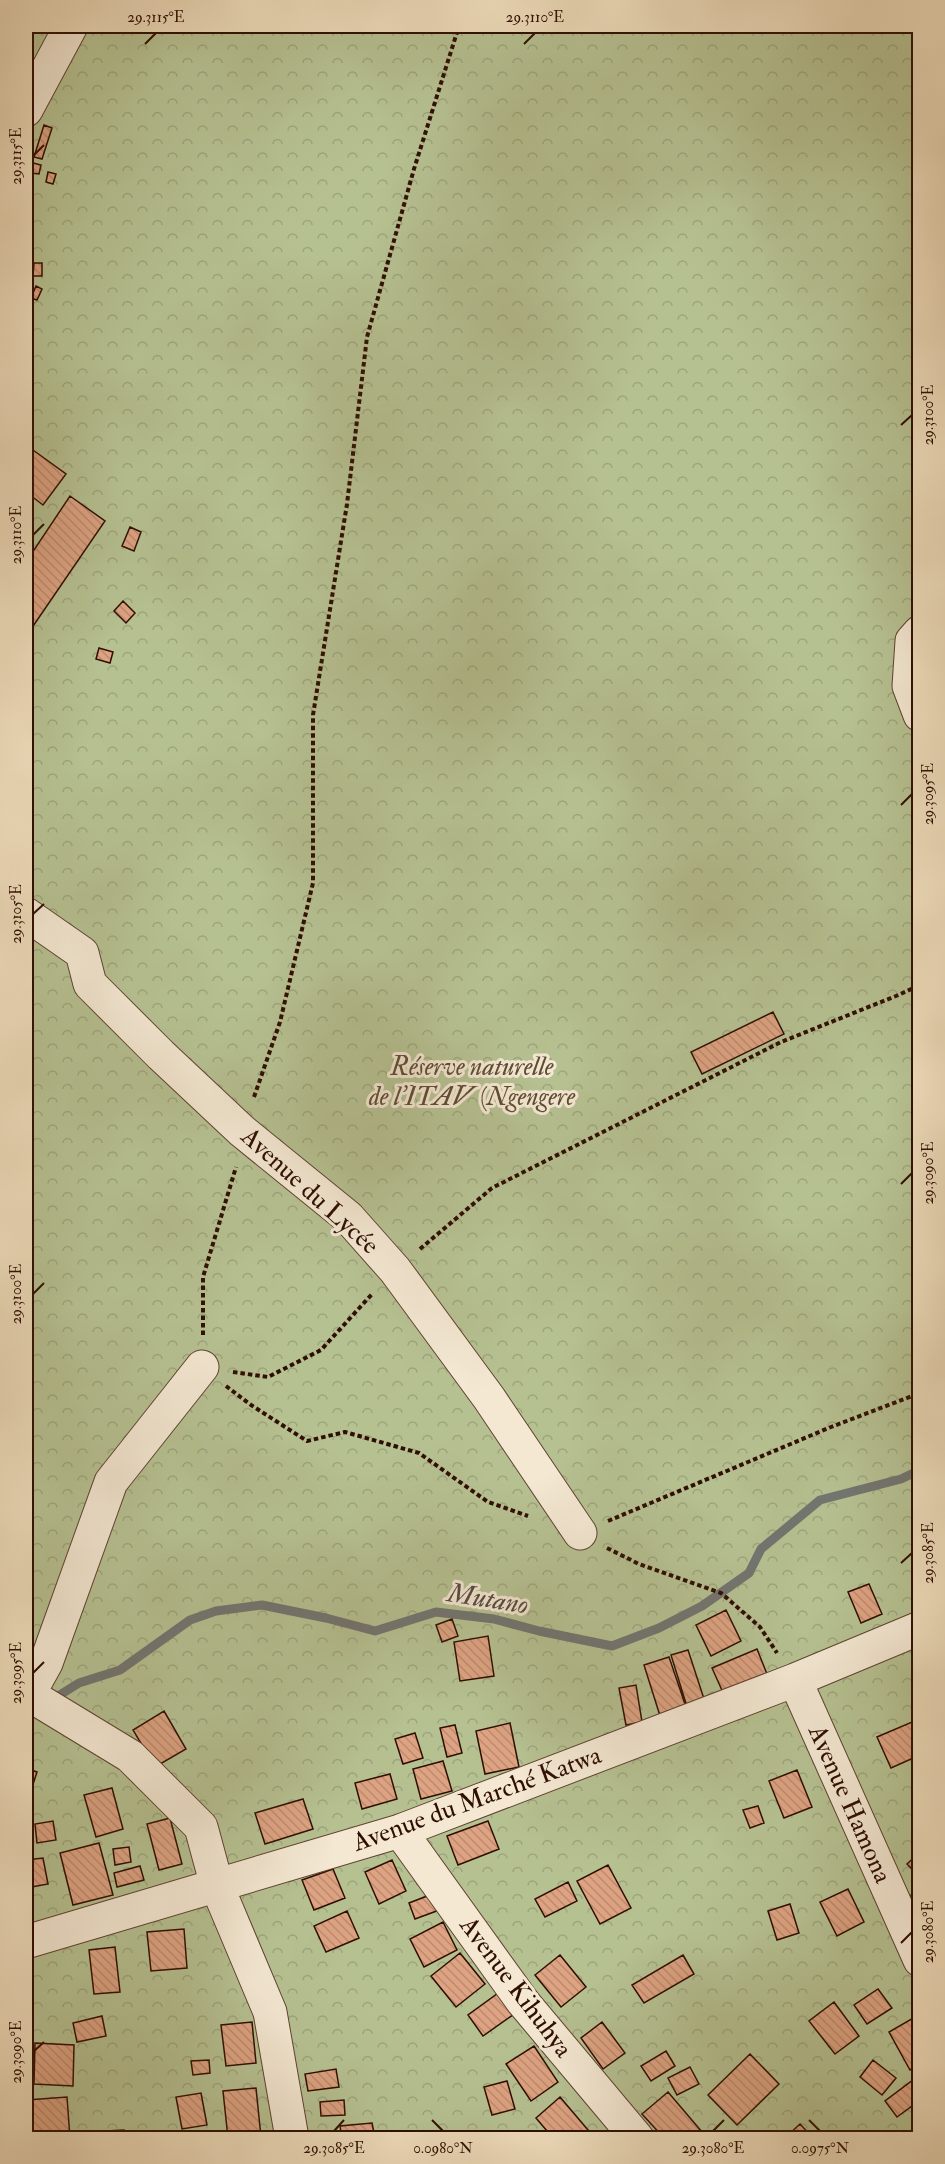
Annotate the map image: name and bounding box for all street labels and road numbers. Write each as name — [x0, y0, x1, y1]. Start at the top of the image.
street label: Avenue du Lycée — [234, 1120, 386, 1261]
street label: Avenue Hamona — [801, 1719, 899, 1888]
street label: Avenue du Marché Katwa — [347, 1739, 606, 1859]
street label: Avenue Kihuhya — [452, 1909, 580, 2064]

